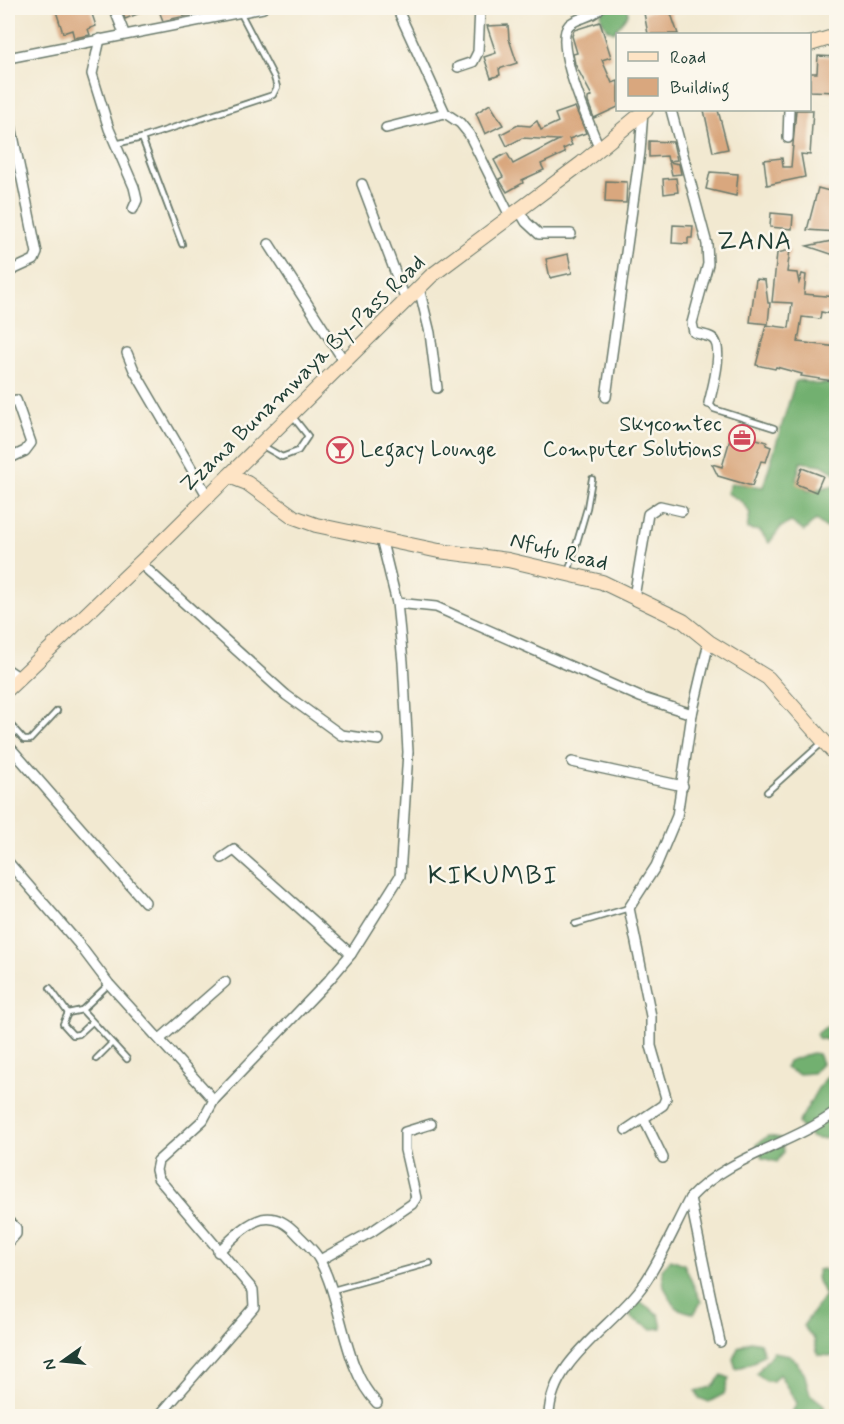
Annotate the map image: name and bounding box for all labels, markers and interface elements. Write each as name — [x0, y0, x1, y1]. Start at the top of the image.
legend — [616, 33, 811, 111]
text: Road — [670, 46, 706, 70]
text: Building — [670, 76, 730, 102]
district label: ZANA — [717, 225, 793, 259]
street label: Zzana Bunamwaya By-Pass Road — [174, 249, 432, 499]
place label: Skycomtec Computer Solutions — [543, 411, 722, 464]
office icon: Skycomtec Computer Solutions — [727, 423, 757, 453]
bar icon: Legacy Lounge — [325, 435, 355, 465]
place label: Legacy Lounge — [360, 436, 496, 467]
street label: Nfufu Road — [507, 526, 611, 578]
district label: KIKUMBI — [428, 860, 558, 894]
north arrow — [33, 1331, 93, 1391]
text: N — [38, 1357, 61, 1372]

